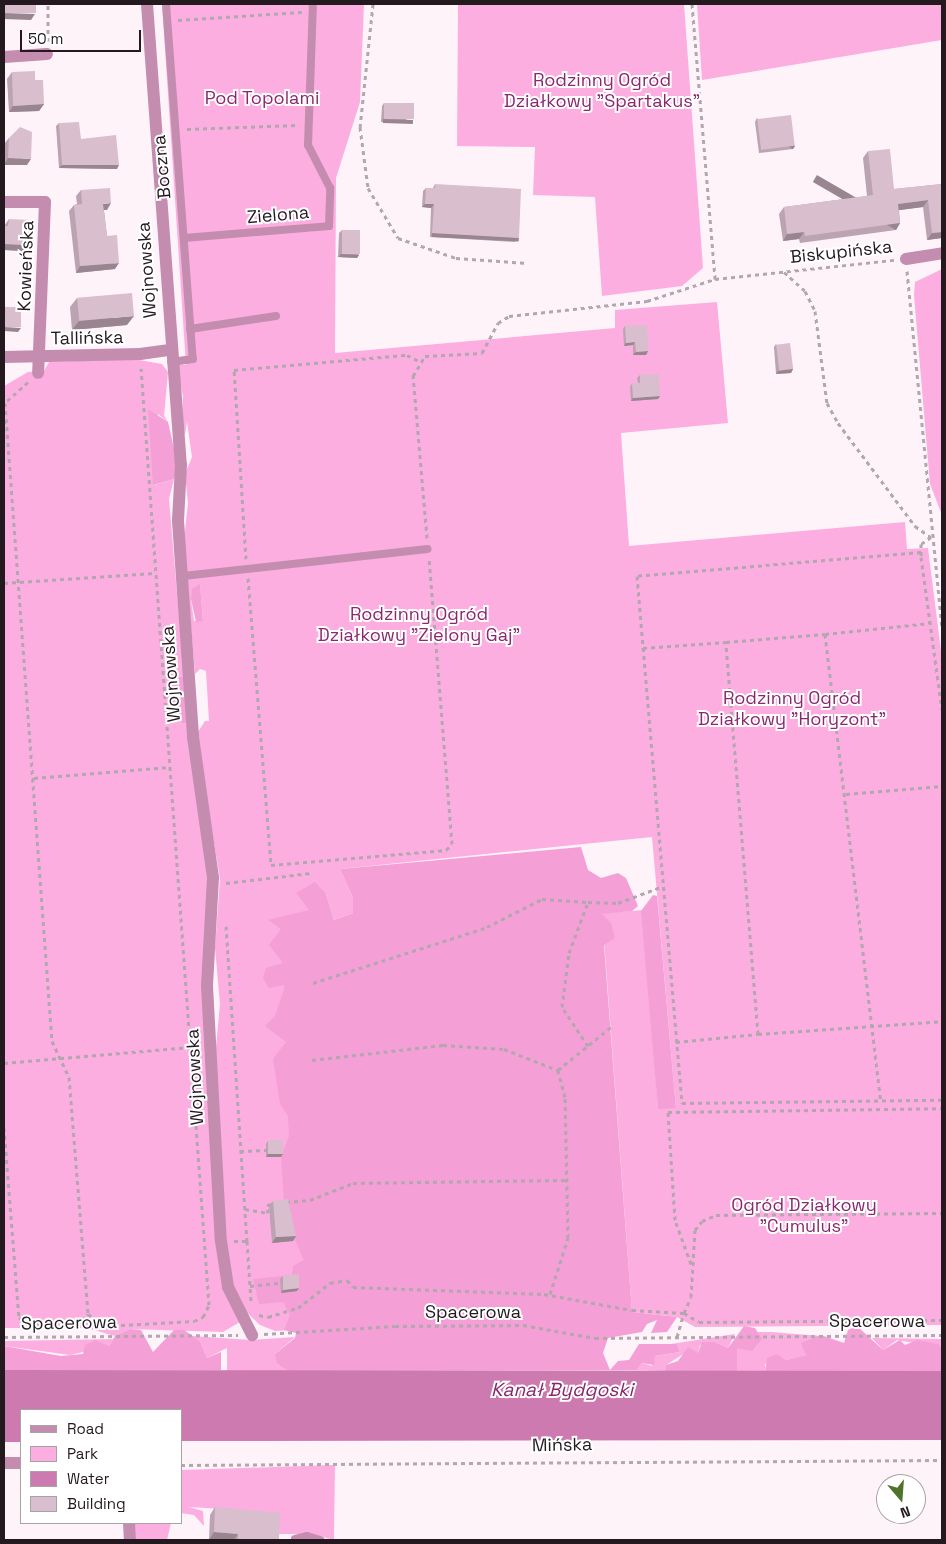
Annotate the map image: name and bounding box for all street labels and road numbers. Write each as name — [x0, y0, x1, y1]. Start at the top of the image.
street label: Boczna — [148, 134, 176, 200]
street label: Zielona — [246, 202, 310, 228]
street label: Kowieńska — [14, 220, 38, 312]
street label: Wojnowska — [133, 221, 161, 319]
street label: Biskupińska — [789, 236, 893, 268]
street label: Tallińska — [50, 327, 124, 349]
street label: Wojnowska — [157, 625, 185, 723]
street label: Wojnowska — [182, 1028, 208, 1126]
street label: Spacerowa — [425, 1301, 521, 1323]
street label: Spacerowa — [829, 1310, 925, 1332]
street label: Spacerowa — [21, 1311, 117, 1335]
street label: Mińska — [532, 1434, 592, 1456]

